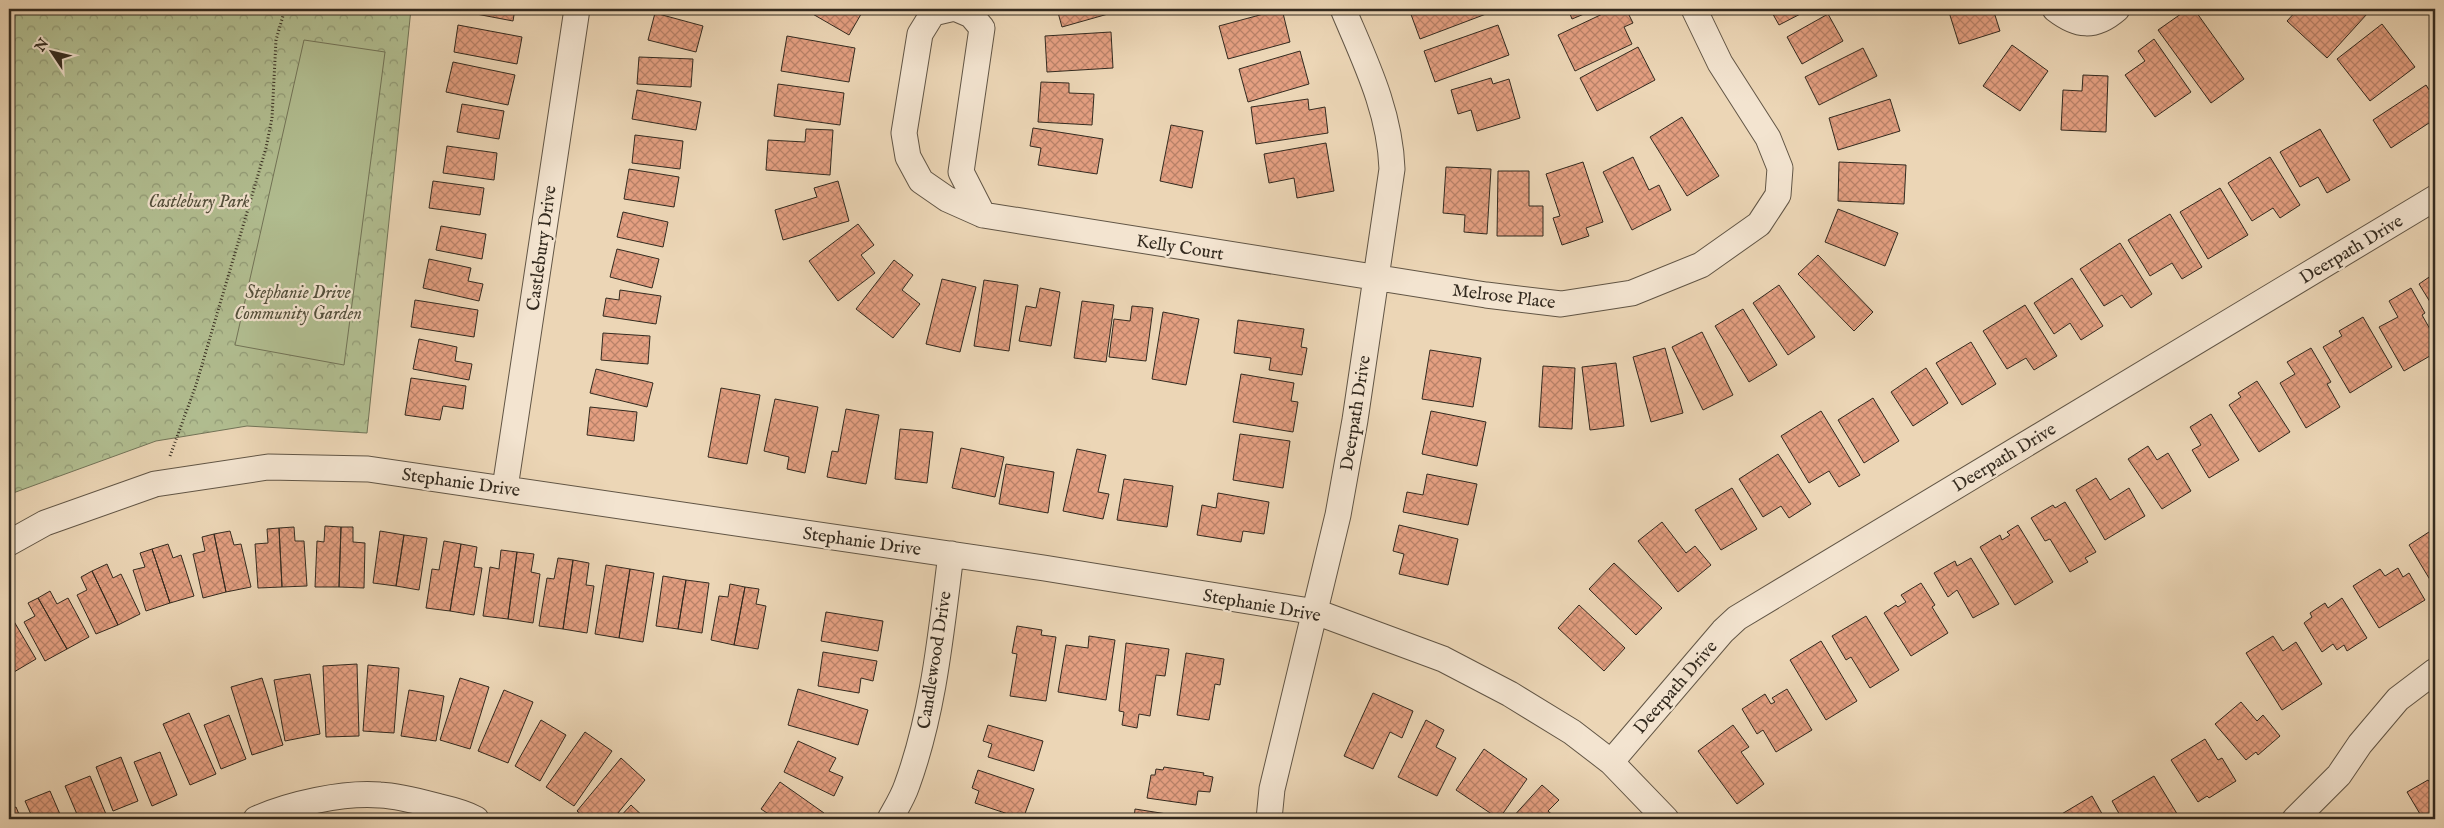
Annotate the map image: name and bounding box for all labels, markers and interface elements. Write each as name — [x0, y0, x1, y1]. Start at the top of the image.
north arrow — [28, 28, 78, 78]
text: N — [31, 35, 53, 56]
street label: Castlebury Drive — [522, 184, 563, 312]
park label: Castlebury Park — [148, 191, 250, 214]
street label: Deerpath Drive — [2296, 210, 2408, 290]
street label: Kelly Court — [1134, 230, 1225, 267]
street label: Melrose Place — [1451, 280, 1557, 315]
park label: Stephanie Drive Community Garden — [234, 282, 362, 326]
street label: Deerpath Drive — [1336, 354, 1377, 473]
street label: Deerpath Drive — [1949, 418, 2061, 498]
street label: Stephanie Drive — [400, 464, 521, 503]
street label: Stephanie Drive — [801, 523, 922, 562]
street label: Stephanie Drive — [1201, 585, 1322, 628]
street label: Candlewood Drive — [913, 590, 958, 731]
street label: Deerpath Drive — [1629, 636, 1723, 740]

